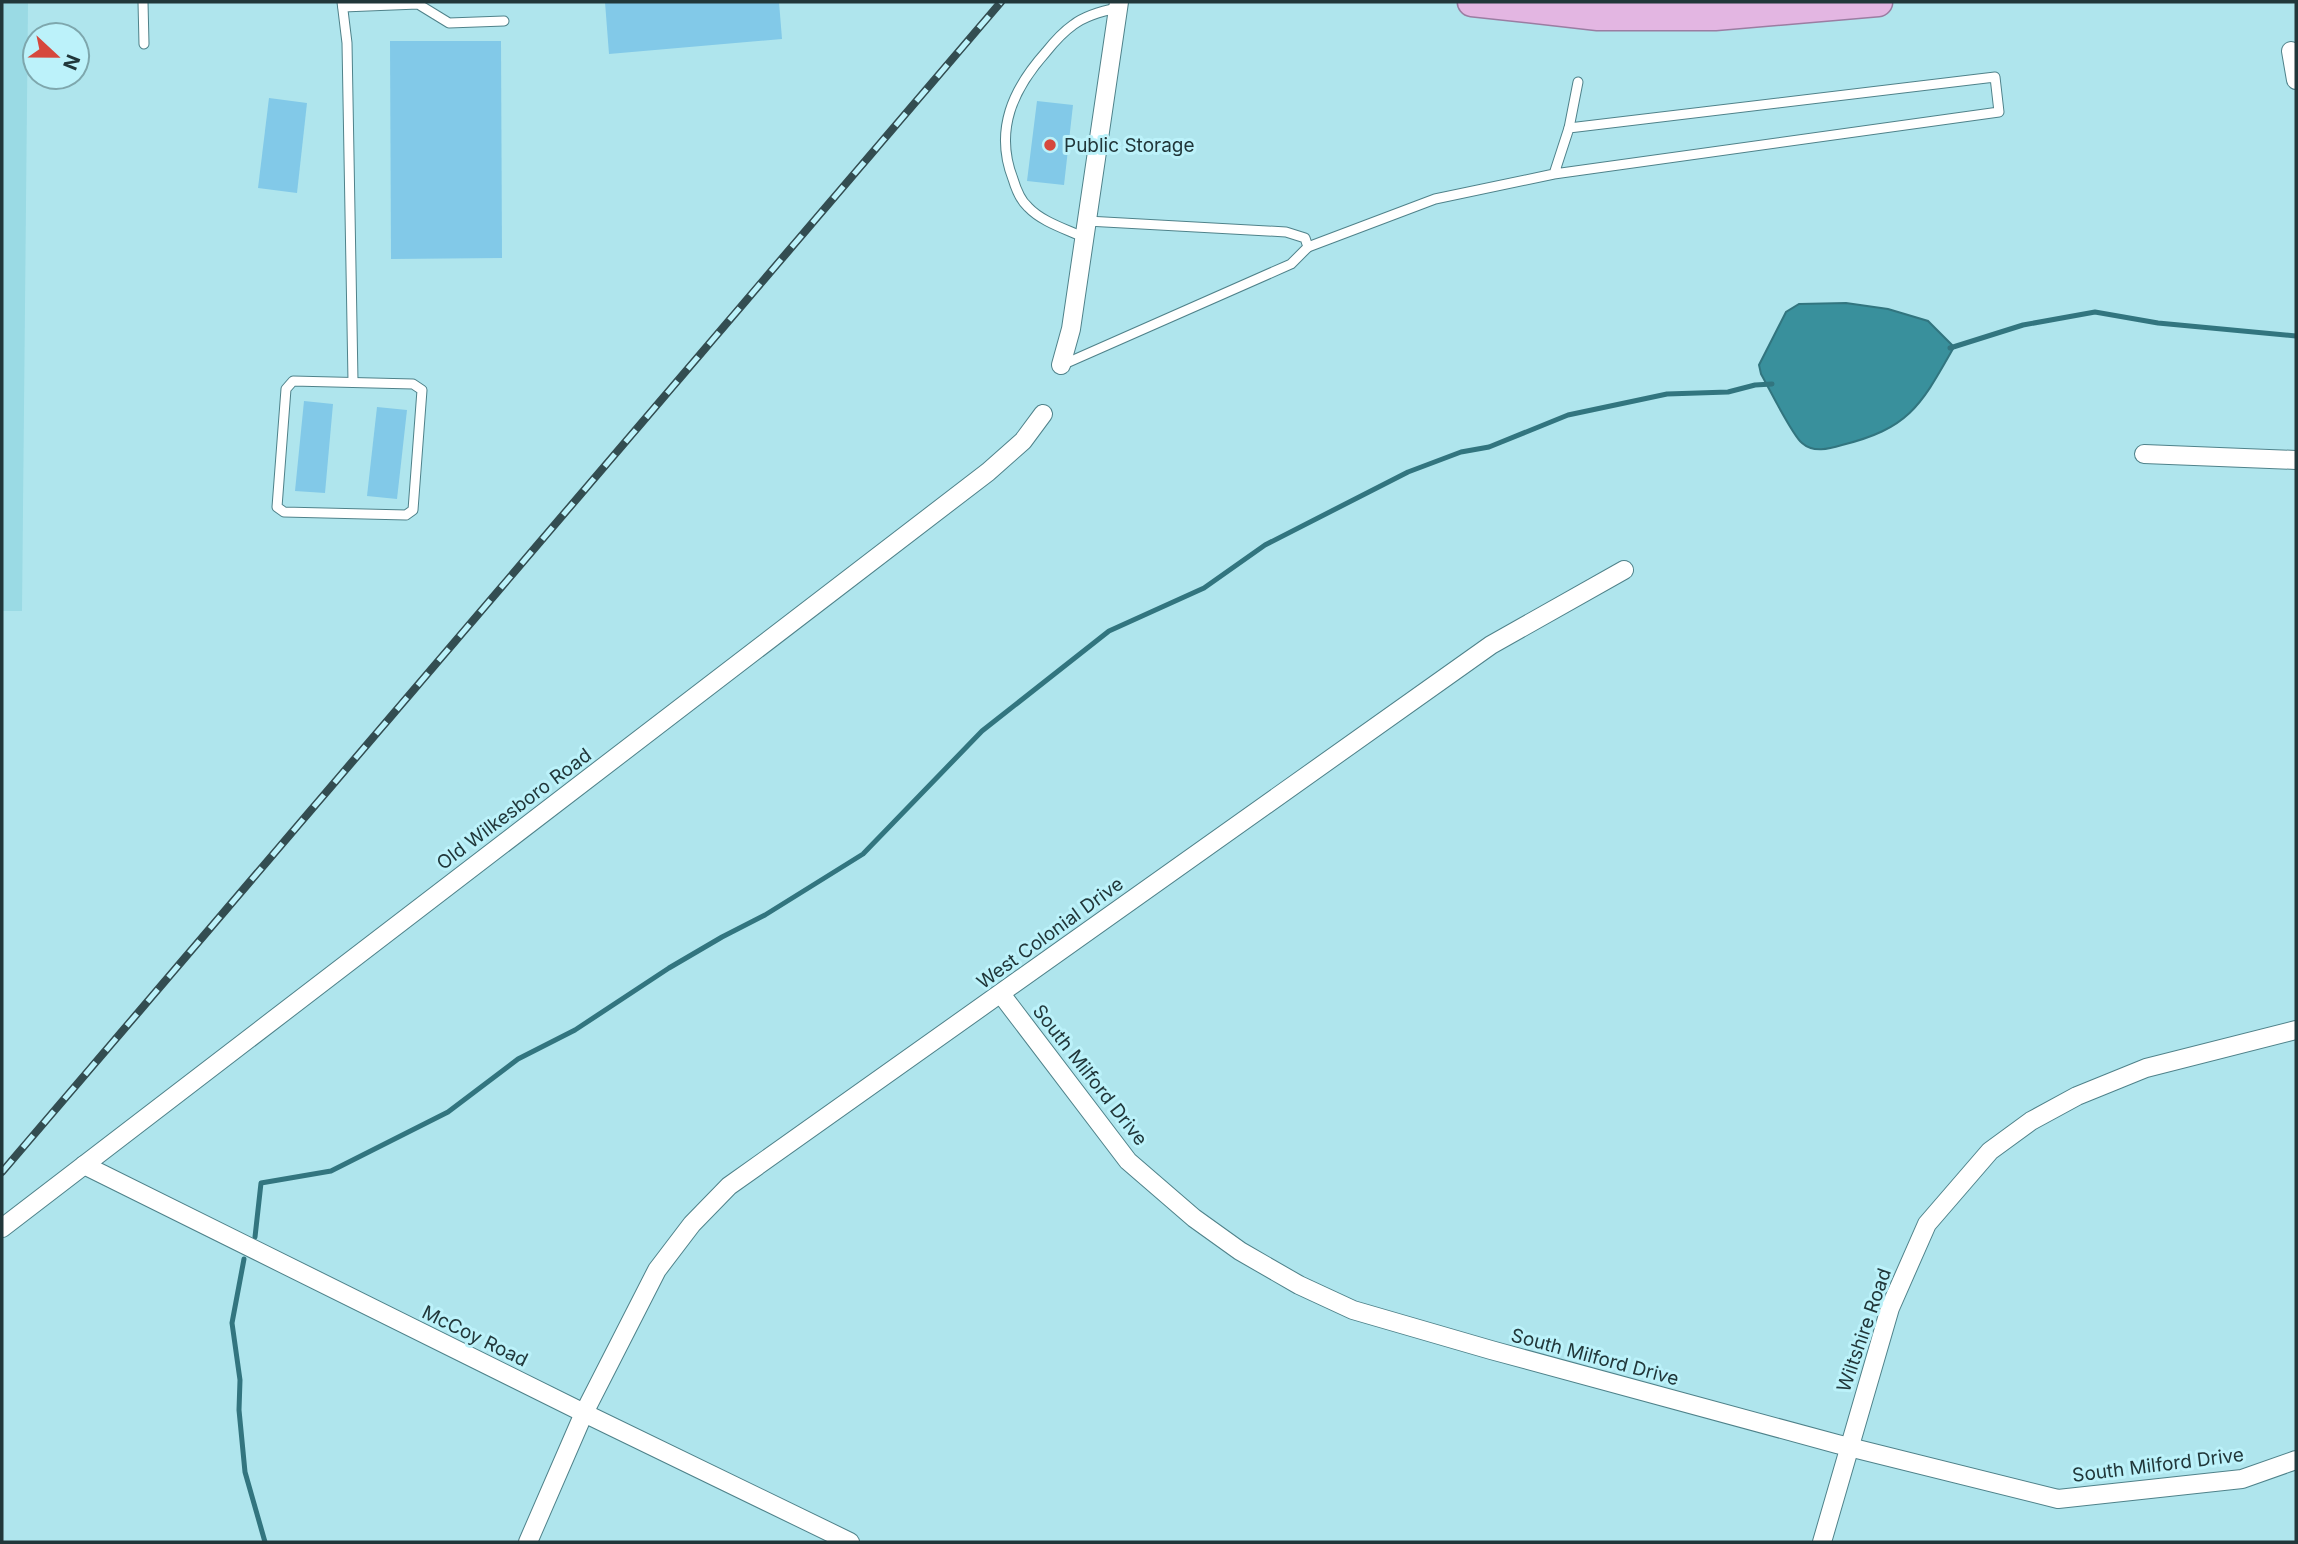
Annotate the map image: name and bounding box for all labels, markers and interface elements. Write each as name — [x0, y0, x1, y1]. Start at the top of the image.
north arrow — [21, 21, 91, 91]
text: N — [58, 51, 85, 73]
place label: Public Storage — [1064, 134, 1195, 157]
marker: Public Storage — [1042, 137, 1058, 153]
street label: Old Wilkesboro Road — [432, 743, 596, 875]
street label: West Colonial Drive — [972, 872, 1128, 994]
street label: South Milford Drive — [1028, 1000, 1152, 1150]
street label: Wiltshire Road — [1832, 1265, 1896, 1395]
street label: McCoy Road — [418, 1301, 532, 1371]
street label: South Milford Drive — [1509, 1324, 1681, 1390]
street label: South Milford Drive — [2071, 1443, 2245, 1487]

